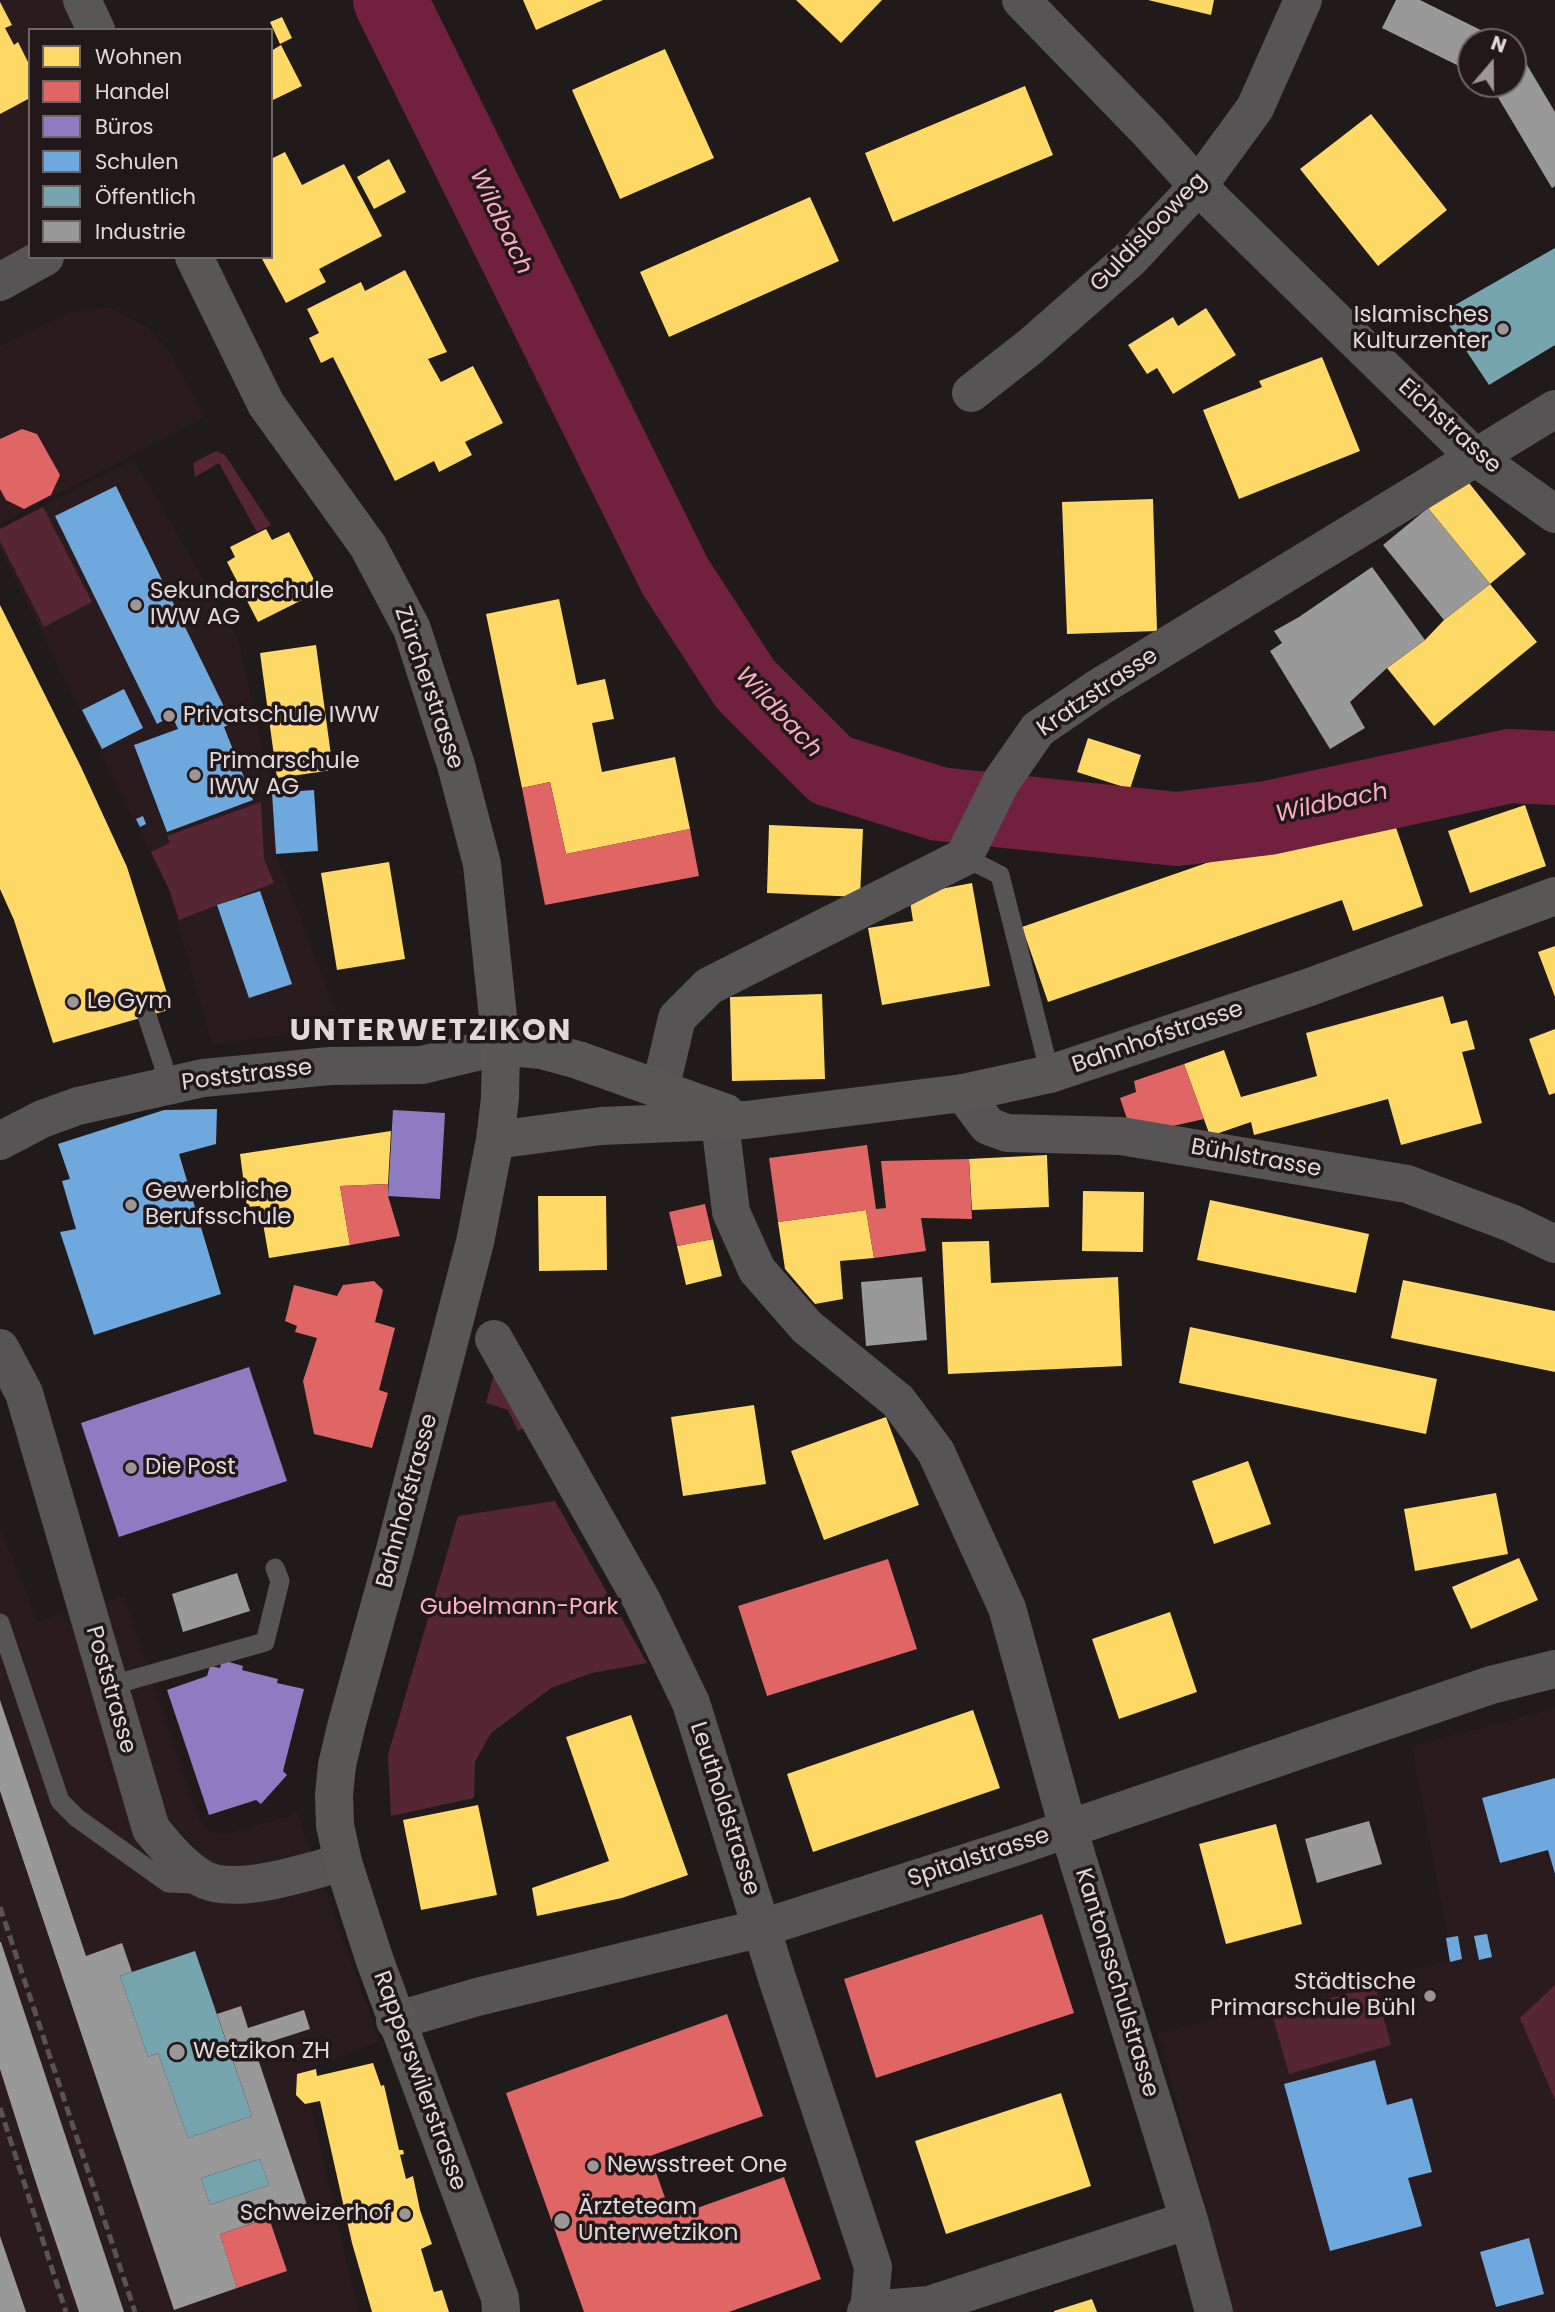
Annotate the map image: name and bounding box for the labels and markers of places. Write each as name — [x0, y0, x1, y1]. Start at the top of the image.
place label: Islamisches Kulturzenter — [1353, 302, 1489, 356]
marker: Islamisches Kulturzenter — [1495, 321, 1511, 337]
place label: Sekundarschule IWW AG — [150, 578, 334, 632]
marker: Sekundarschule IWW AG — [128, 597, 144, 613]
place label: Privatschule IWW — [183, 702, 379, 730]
marker: Privatschule IWW — [161, 708, 177, 724]
place label: Primarschule IWW AG — [209, 748, 360, 802]
marker: Primarschule IWW AG — [187, 767, 203, 783]
place label: Le Gym — [87, 988, 172, 1016]
marker: Le Gym — [65, 994, 81, 1010]
place label: Gewerbliche Berufsschule — [145, 1178, 292, 1232]
marker: Gewerbliche Berufsschule — [123, 1197, 139, 1213]
place label: Die Post — [145, 1454, 236, 1482]
marker: Die Post — [123, 1460, 139, 1476]
place label: Städtische Primarschule Bühl — [1210, 1969, 1416, 2023]
marker: Städtische Primarschule Bühl — [1422, 1988, 1438, 2004]
place label: Wetzikon ZH — [193, 2038, 330, 2066]
marker: Wetzikon ZH — [167, 2042, 187, 2062]
place label: Newsstreet One — [607, 2152, 787, 2180]
marker: Newsstreet One — [585, 2158, 601, 2174]
place label: Ärzteteam Unterwetzikon — [578, 2194, 738, 2248]
place label: Schweizerhof — [240, 2200, 391, 2228]
marker: Schweizerhof — [397, 2206, 413, 2222]
marker: Ärzteteam Unterwetzikon — [552, 2211, 572, 2231]

